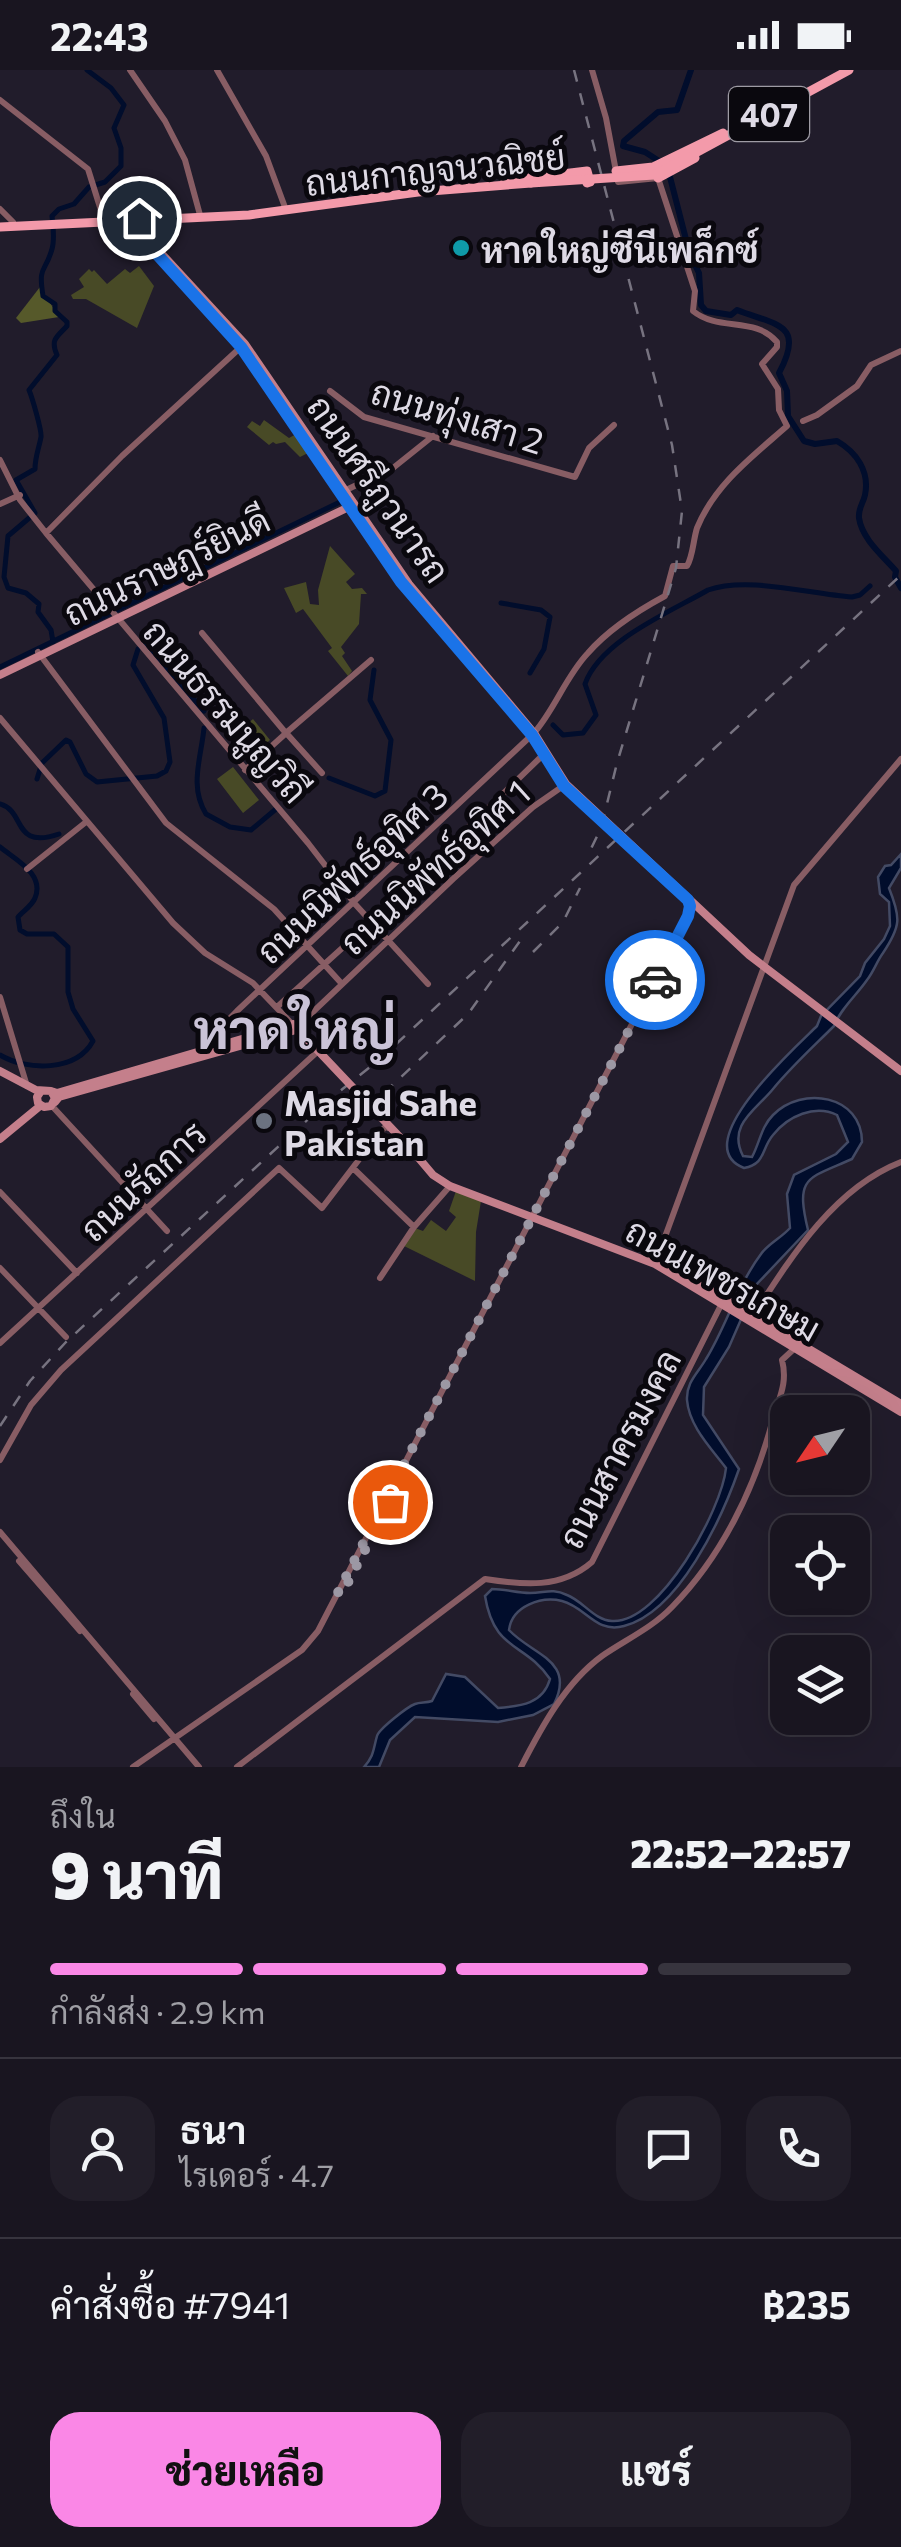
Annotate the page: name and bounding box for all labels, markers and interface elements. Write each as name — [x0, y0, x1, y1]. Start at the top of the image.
text: 22:43 — [50, 12, 149, 59]
road number: 407 — [729, 87, 809, 141]
street label: ถนนกาญจนวณิชย์ — [303, 133, 567, 205]
pin — [97, 176, 182, 261]
icon: home — [112, 191, 167, 246]
place label: หาดใหญ่ซีนีเพล็กซ์ — [481, 225, 760, 273]
marker: หาดใหญ่ซีนีเพล็กซ์ — [450, 237, 472, 259]
street label: ถนนทุ่งเสา 2 — [365, 368, 549, 466]
street label: ถนนศรีภูวนารถ — [295, 386, 460, 593]
street label: ถนนราษฎร์ยินดี — [56, 497, 278, 637]
street label: ถนนธรรมนูญวิถี — [132, 610, 318, 814]
street label: ถนนนิพัทธ์อุทิศ 1 — [330, 770, 541, 966]
street label: ถนนนิพัทธ์อุทิศ 3 — [247, 773, 459, 975]
courier — [605, 930, 705, 1030]
icon: car — [628, 953, 683, 1008]
district label: หาดใหญ่ — [194, 993, 396, 1065]
place label: Masjid Sahe Pakistan — [284, 1080, 477, 1163]
marker: Masjid Sahe Pakistan — [253, 1110, 275, 1132]
street label: ถนนรัถการ — [70, 1111, 214, 1249]
street label: ถนนเพชรเกษม — [619, 1207, 829, 1349]
street label: ถนนสาครมงคล — [548, 1341, 688, 1555]
north arrow — [770, 1395, 870, 1495]
map controls — [770, 1395, 870, 1735]
pin — [348, 1460, 433, 1545]
icon: bag — [363, 1475, 418, 1530]
button: locate — [770, 1515, 870, 1615]
button: layers — [770, 1635, 870, 1735]
text: ถึงใน — [50, 1795, 116, 1835]
text: 22:52–22:57 — [630, 1829, 851, 1876]
text: 9 นาที — [50, 1833, 224, 1912]
text: กำลังส่ง · 2.9 km — [50, 1991, 266, 2031]
button: person — [50, 2096, 155, 2201]
button: chat — [616, 2096, 721, 2201]
button: phone — [746, 2096, 851, 2201]
text: ธนา — [180, 2105, 246, 2152]
text: ไรเดอร์ · 4.7 — [180, 2154, 334, 2194]
text: คำสั่งซื้อ #7941 — [50, 2280, 291, 2327]
text: ฿235 — [762, 2280, 851, 2327]
button: ช่วยเหลือ — [50, 2412, 441, 2527]
button: แชร์ — [461, 2412, 851, 2527]

